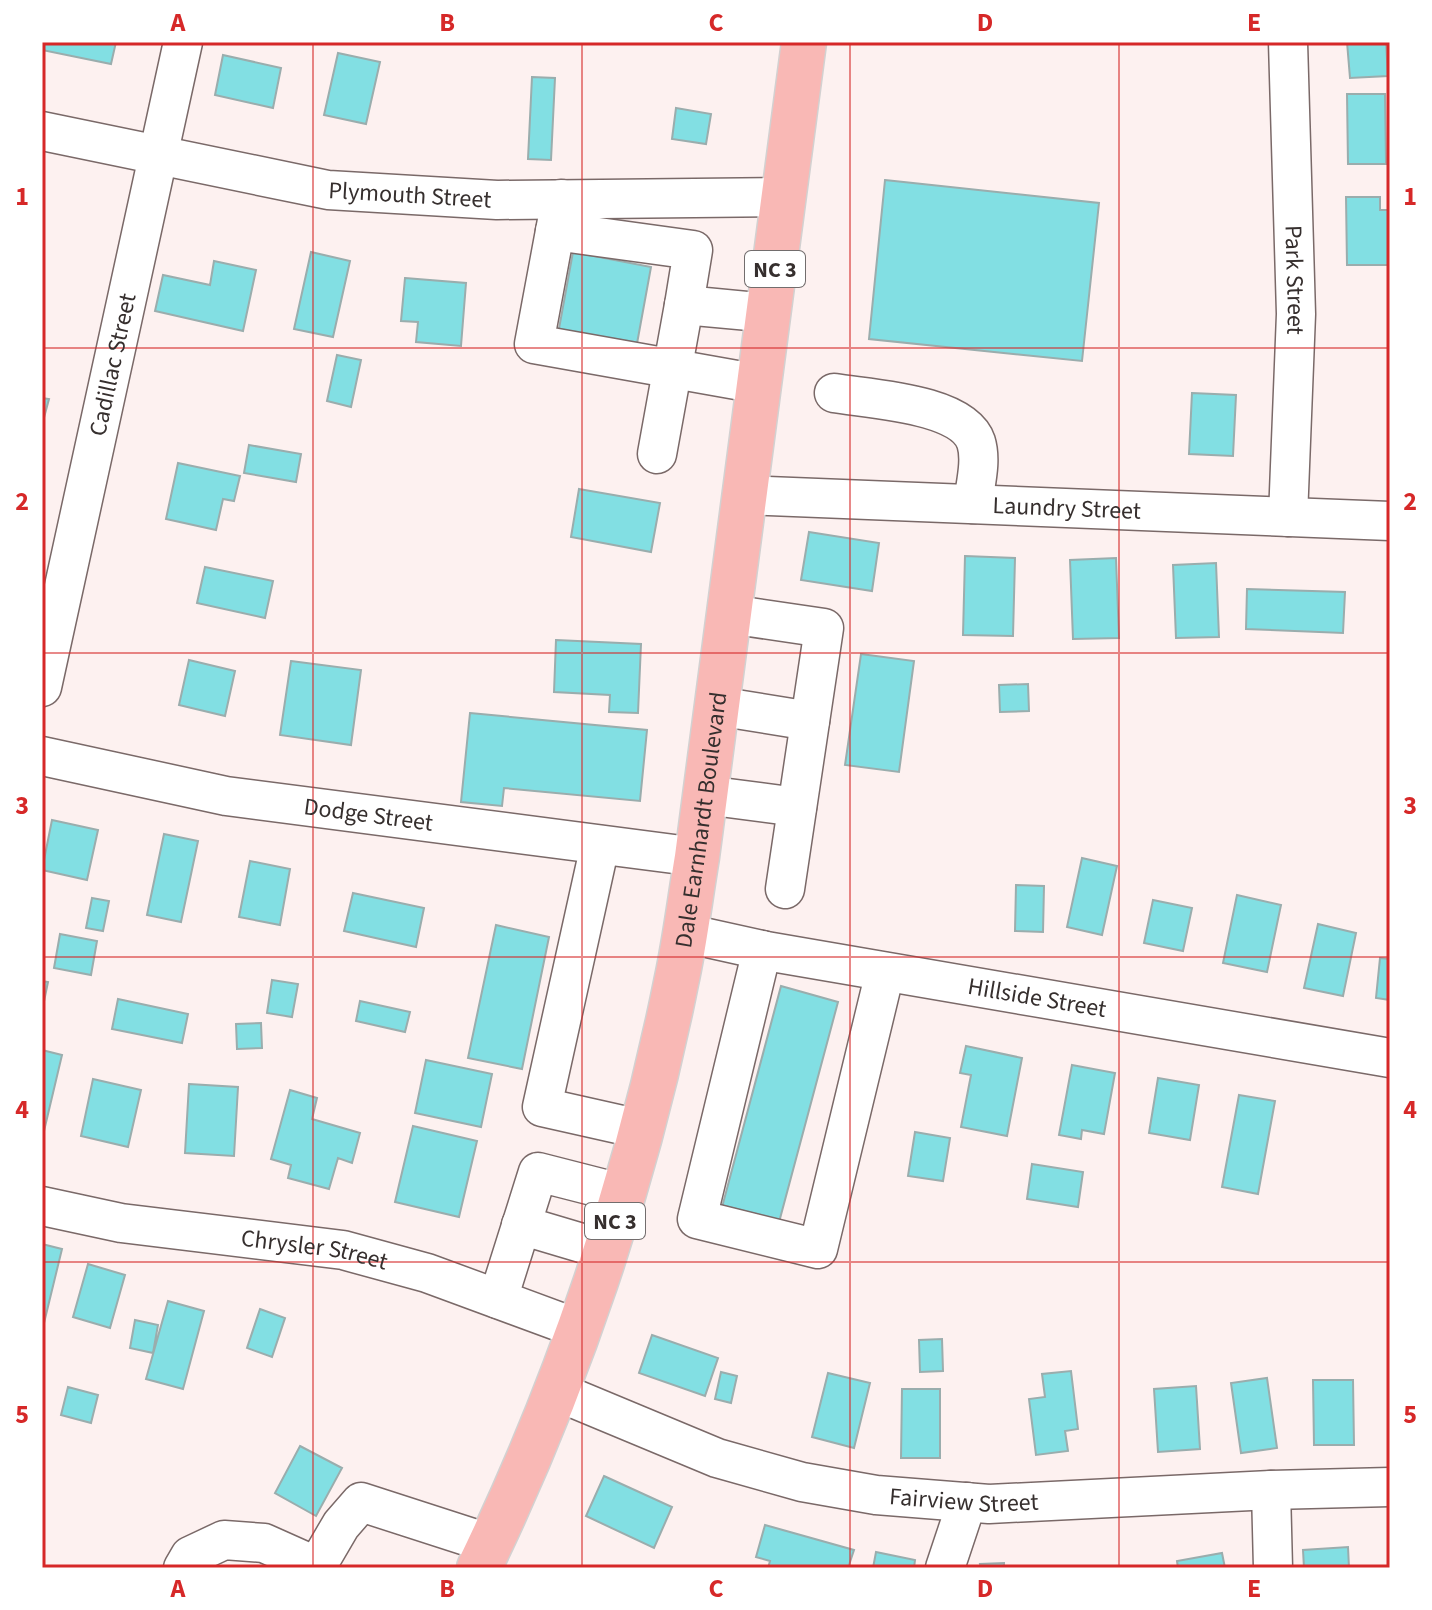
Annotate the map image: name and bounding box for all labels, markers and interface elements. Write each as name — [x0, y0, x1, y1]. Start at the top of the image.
text: A — [170, 4, 187, 41]
text: B — [439, 4, 455, 41]
text: C — [708, 4, 724, 41]
text: D — [977, 4, 993, 41]
text: E — [1247, 4, 1261, 41]
street label: Plymouth Street — [327, 173, 492, 218]
text: 1 — [15, 178, 29, 215]
text: 1 — [1403, 178, 1417, 215]
street label: Park Street — [1275, 224, 1313, 335]
road number: NC 3 — [745, 251, 805, 287]
street label: Cadillac Street — [80, 290, 146, 439]
text: 2 — [15, 483, 29, 520]
text: 2 — [1403, 483, 1417, 520]
street label: Laundry Street — [992, 488, 1142, 529]
street label: Dale Earnhardt Boulevard — [666, 690, 737, 951]
text: 3 — [15, 787, 29, 824]
text: 3 — [1403, 787, 1417, 824]
street label: Dodge Street — [302, 789, 435, 841]
street label: Hillside Street — [965, 969, 1109, 1027]
text: 4 — [15, 1091, 29, 1128]
text: 4 — [1403, 1091, 1417, 1128]
road number: NC 3 — [585, 1203, 645, 1239]
street label: Chrysler Street — [239, 1221, 392, 1279]
text: 5 — [15, 1396, 29, 1433]
text: 5 — [1403, 1396, 1417, 1433]
street label: Fairview Street — [888, 1479, 1039, 1522]
text: A — [170, 1570, 187, 1607]
text: B — [439, 1570, 455, 1607]
text: C — [708, 1570, 724, 1607]
text: D — [977, 1570, 993, 1607]
text: E — [1247, 1570, 1261, 1607]

